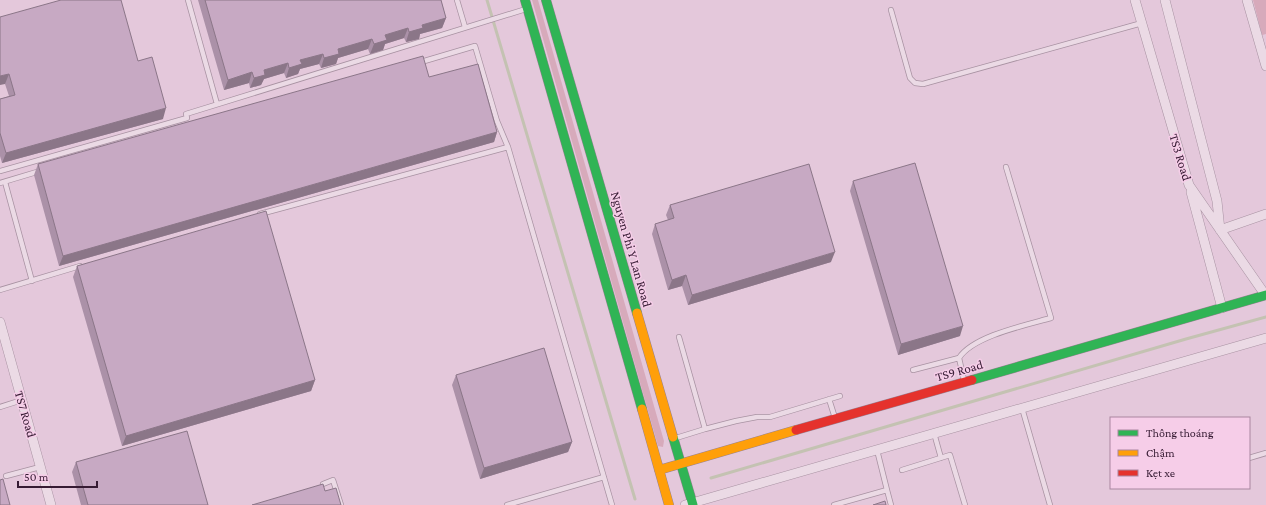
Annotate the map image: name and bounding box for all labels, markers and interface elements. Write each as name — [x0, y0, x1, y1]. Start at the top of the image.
street label: TS3 Road — [1166, 132, 1195, 182]
street label: Nguyen Phi Y Lan Road — [608, 190, 655, 309]
street label: TS9 Road — [934, 357, 985, 384]
street label: TS7 Road — [12, 389, 39, 439]
legend — [1110, 417, 1250, 489]
text: Thông thoáng — [1146, 426, 1214, 440]
text: Chậm — [1146, 446, 1175, 460]
scale bar — [18, 463, 97, 489]
text: Kẹt xe — [1146, 466, 1175, 480]
text: 50 m — [24, 470, 49, 484]

